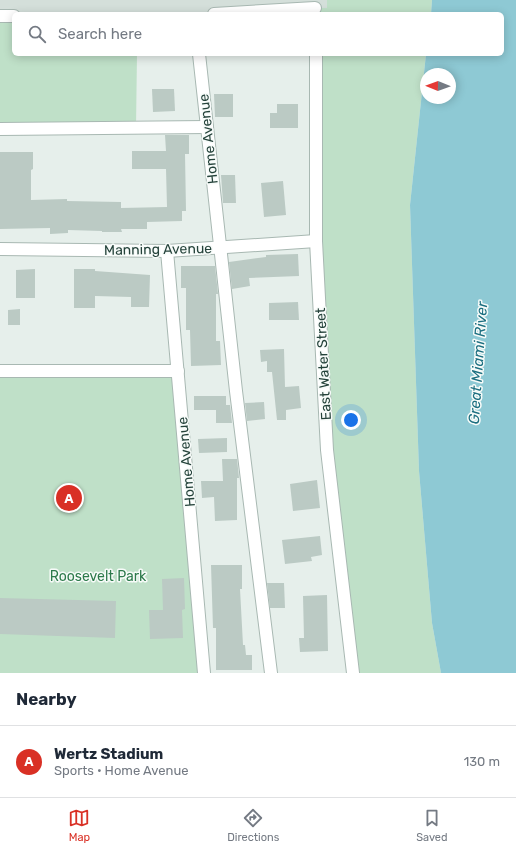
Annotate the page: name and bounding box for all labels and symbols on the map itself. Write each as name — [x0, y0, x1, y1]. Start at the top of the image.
north arrow — [420, 68, 456, 104]
street label: Home Avenue — [195, 93, 222, 185]
street label: Manning Avenue — [104, 240, 212, 259]
water label: Great Miami River — [465, 300, 491, 425]
street label: East Water Street — [312, 307, 335, 421]
your location — [341, 410, 361, 430]
street label: Home Avenue — [174, 416, 199, 508]
pin: A — [56, 483, 82, 513]
park label: Roosevelt Park — [50, 568, 147, 585]

